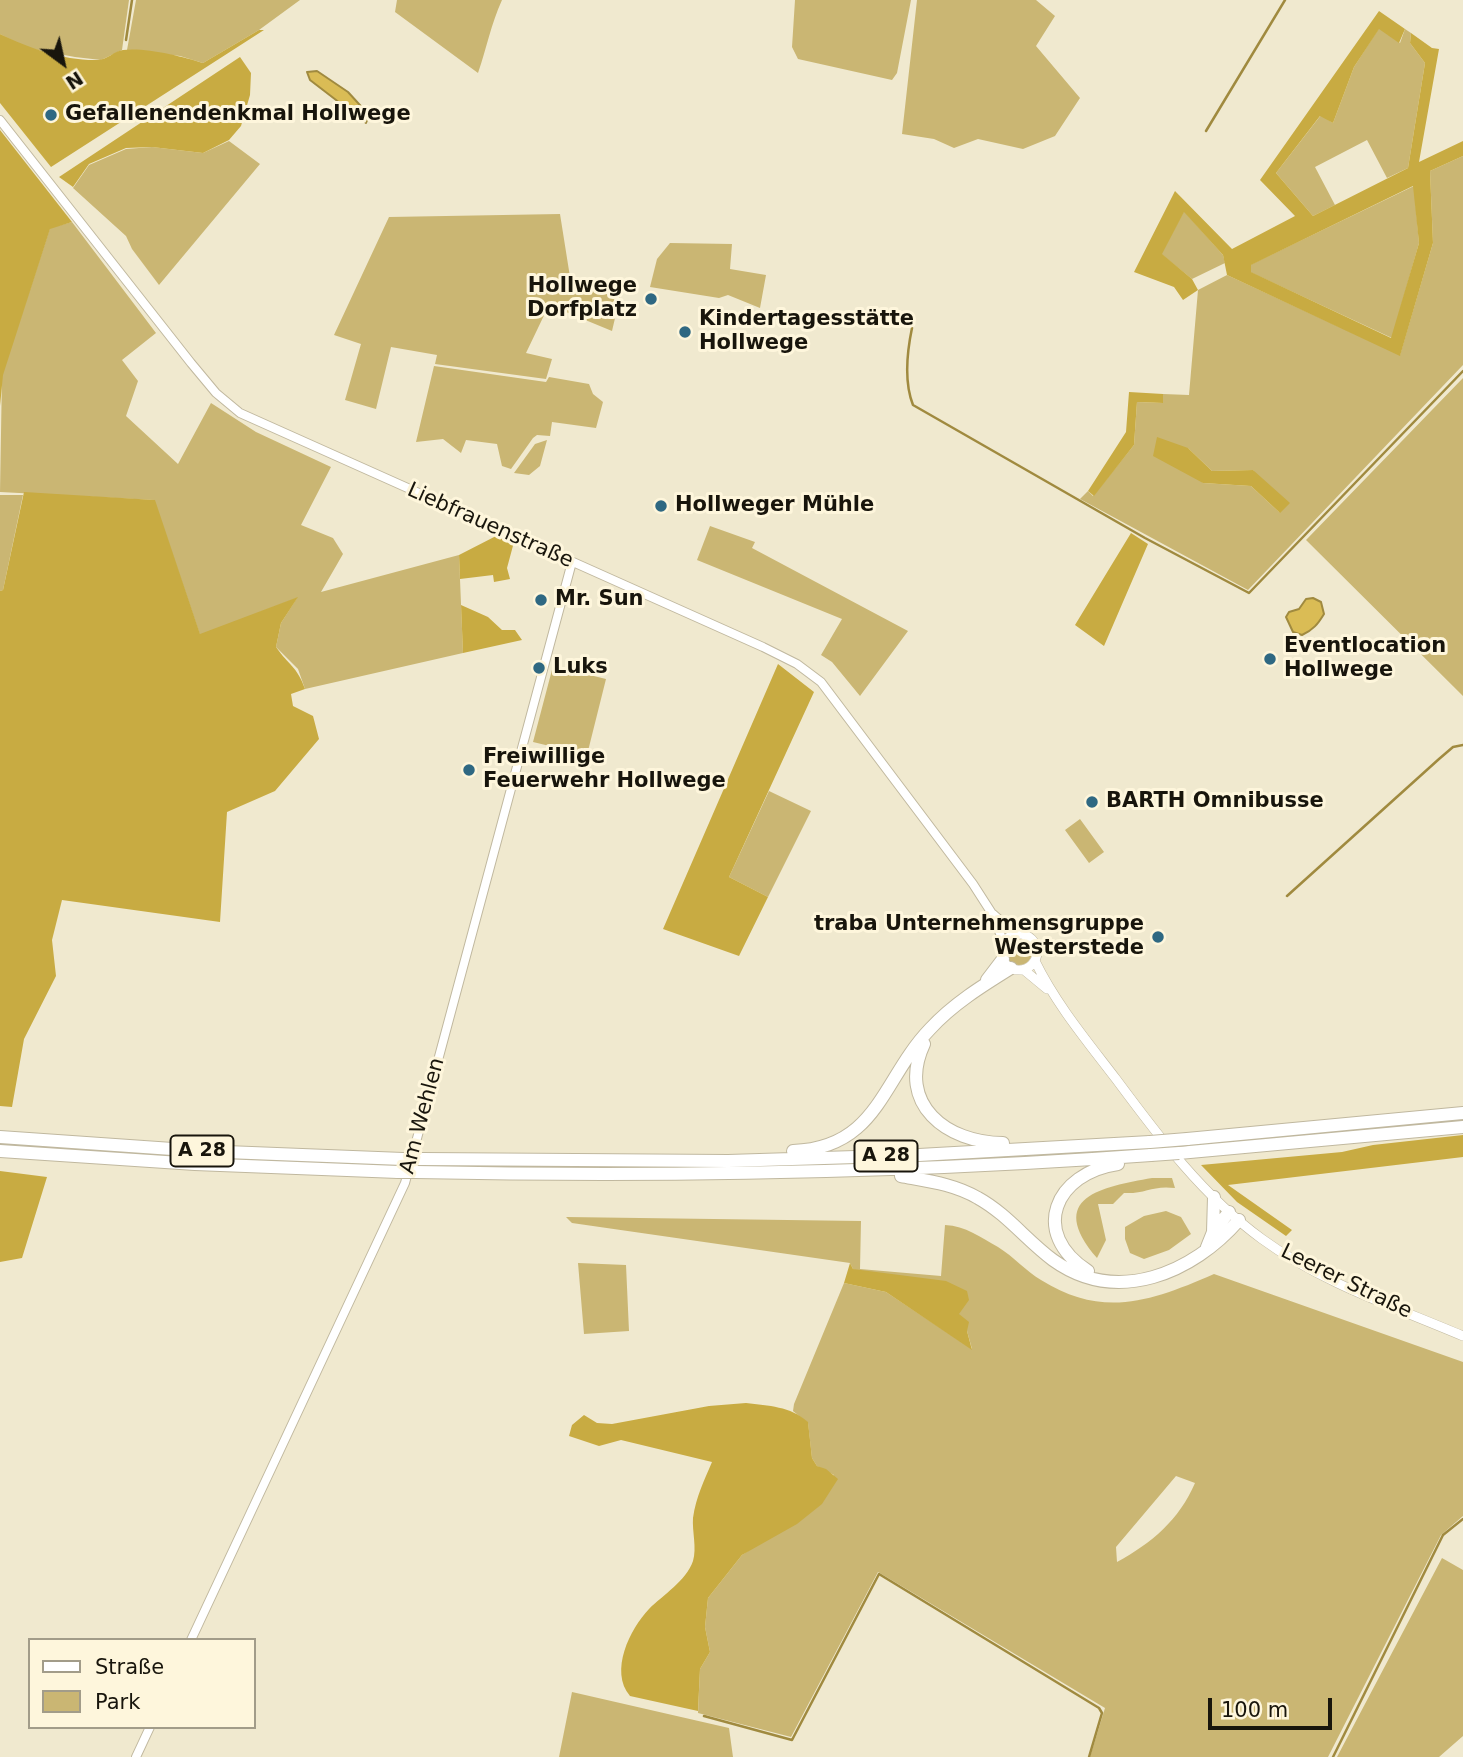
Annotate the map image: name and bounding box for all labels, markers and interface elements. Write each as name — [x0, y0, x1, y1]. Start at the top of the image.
north arrow — [28, 28, 98, 98]
text: N — [62, 67, 87, 94]
place label: Gefallenendenkmal Hollwege — [65, 102, 411, 128]
marker: Gefallenendenkmal Hollwege — [43, 107, 59, 123]
place label: Hollwege Dorfplatz — [527, 274, 637, 324]
marker: Hollwege Dorfplatz — [643, 291, 659, 307]
place label: Kindertagesstätte Hollwege — [699, 307, 914, 357]
marker: Kindertagesstätte Hollwege — [677, 324, 693, 340]
street label: Liebfrauenstraße — [403, 478, 577, 574]
place label: Hollweger Mühle — [675, 493, 874, 519]
marker: Hollweger Mühle — [653, 498, 669, 514]
place label: Mr. Sun — [555, 587, 644, 613]
marker: Mr. Sun — [533, 592, 549, 608]
place label: Eventlocation Hollwege — [1284, 634, 1446, 684]
marker: Eventlocation Hollwege — [1262, 651, 1278, 667]
place label: Luks — [553, 655, 608, 681]
marker: Luks — [531, 660, 547, 676]
place label: Freiwillige Feuerwehr Hollwege — [483, 745, 726, 795]
marker: Freiwillige Feuerwehr Hollwege — [461, 762, 477, 778]
place label: BARTH Omnibusse — [1106, 789, 1324, 815]
marker: BARTH Omnibusse — [1084, 794, 1100, 810]
place label: traba Unternehmensgruppe Westerstede — [814, 912, 1144, 962]
marker: traba Unternehmensgruppe Westerstede — [1150, 929, 1166, 945]
street label: Am Wehlen — [395, 1055, 451, 1177]
road number: A 28 — [170, 1135, 234, 1166]
road number: A 28 — [854, 1140, 917, 1172]
street label: Leerer Straße — [1276, 1239, 1416, 1325]
legend — [28, 1638, 256, 1729]
text: Straße — [95, 1655, 164, 1679]
scale bar — [1211, 1684, 1335, 1728]
text: Park — [95, 1690, 140, 1714]
text: 100 m — [1221, 1698, 1288, 1722]

